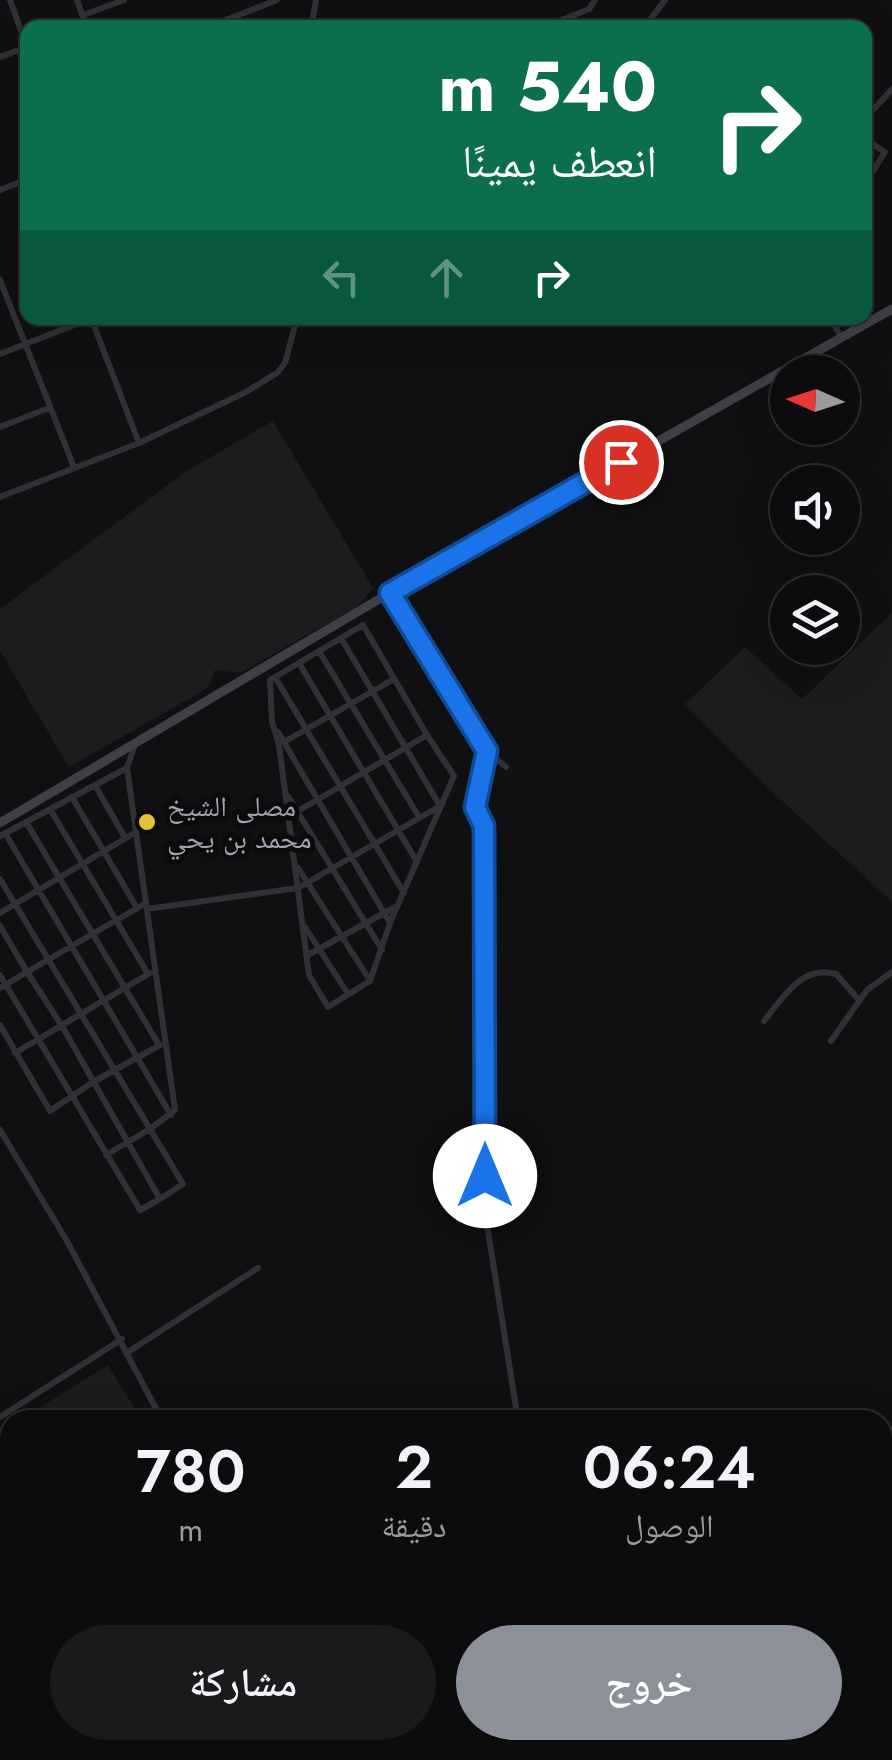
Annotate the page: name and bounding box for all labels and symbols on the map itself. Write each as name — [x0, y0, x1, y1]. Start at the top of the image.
north arrow — [770, 355, 860, 445]
pin — [579, 420, 664, 505]
place label: مصلى الشيخ محمد بن يحي — [167, 786, 312, 861]
marker: مصلى الشيخ محمد بن يحي — [136, 811, 158, 833]
position arrow — [433, 1124, 537, 1228]

